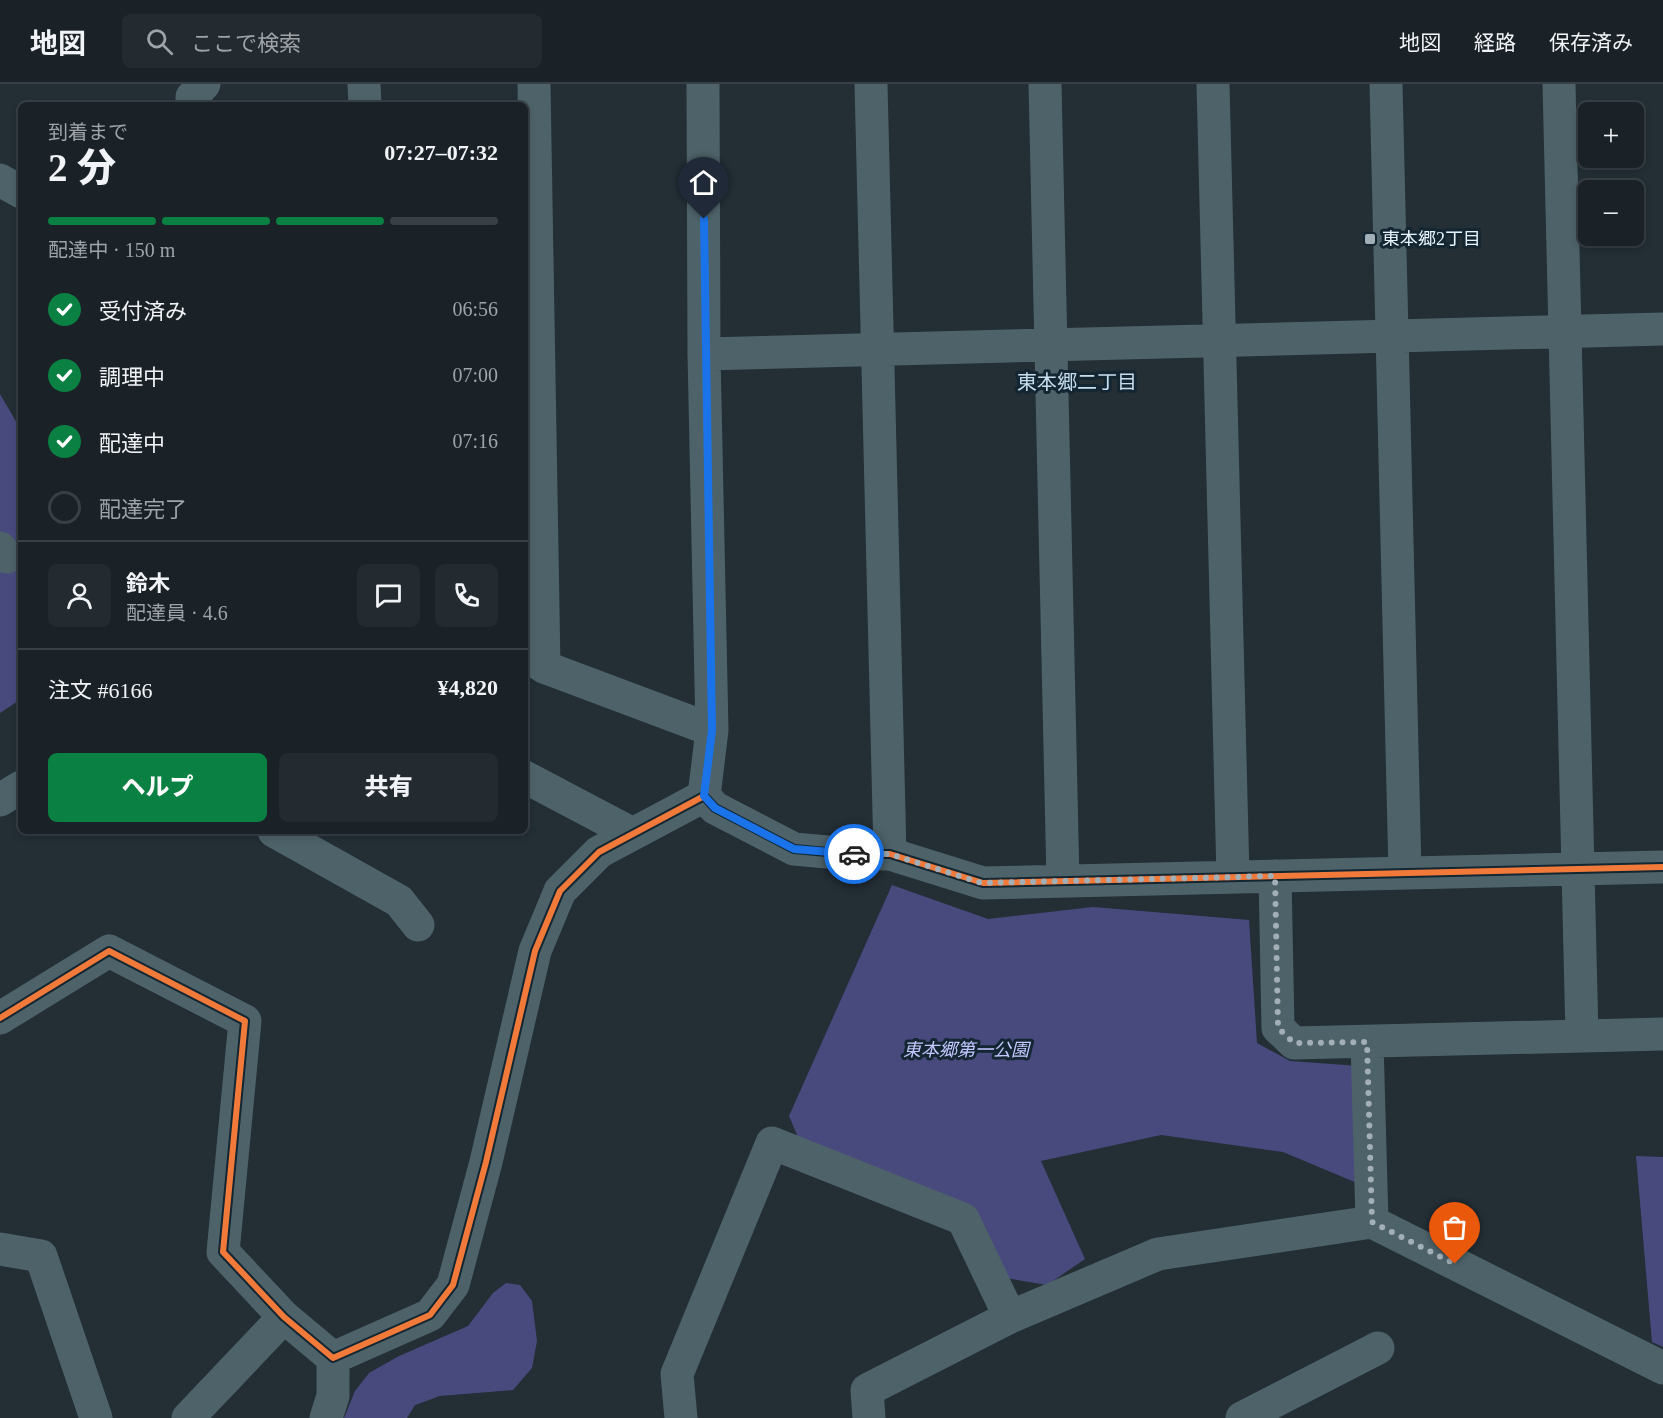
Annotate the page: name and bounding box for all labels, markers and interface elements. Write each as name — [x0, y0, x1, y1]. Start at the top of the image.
search box — [122, 14, 542, 68]
icon: search — [143, 25, 176, 58]
text: 地図 — [30, 28, 86, 59]
text: ここで検索 — [191, 31, 301, 56]
text: 地図 — [1399, 31, 1441, 55]
text: 経路 — [1474, 31, 1516, 55]
text: 保存済み — [1549, 31, 1633, 55]
map controls — [1578, 102, 1644, 246]
button: + — [1578, 102, 1644, 168]
text: 到着まで — [48, 121, 128, 143]
text: 07:27–07:32 — [384, 140, 498, 165]
text: 2 分 — [48, 146, 116, 189]
pin — [678, 157, 729, 219]
icon: home — [687, 166, 720, 199]
button: − — [1578, 180, 1644, 246]
place label: 東本郷2丁目 — [1382, 229, 1481, 249]
marker: 東本郷2丁目 — [1363, 232, 1377, 246]
text: 配達中 · 150 m — [48, 239, 175, 261]
icon: check — [48, 293, 81, 326]
text: 06:56 — [452, 298, 498, 320]
text: 受付済み — [99, 299, 187, 324]
icon: check — [48, 359, 81, 392]
text: 07:00 — [452, 364, 498, 386]
text: 調理中 — [99, 365, 165, 390]
district label: 東本郷二丁目 — [1017, 371, 1137, 393]
icon: check — [48, 425, 81, 458]
text: 07:16 — [452, 430, 498, 452]
text: 配達中 — [99, 431, 165, 456]
text: 配達完了 — [99, 497, 187, 522]
button: person — [48, 564, 111, 627]
button: chat — [357, 564, 420, 627]
button: phone — [435, 564, 498, 627]
text: 鈴木 — [126, 571, 170, 596]
text: 配達員 · 4.6 — [126, 602, 228, 624]
text: ¥4,820 — [438, 675, 498, 700]
text: 注文 #6166 — [48, 678, 153, 703]
button: ヘルプ — [48, 753, 267, 822]
button: 共有 — [279, 753, 498, 822]
courier — [824, 824, 884, 884]
icon: car — [838, 838, 871, 871]
park label: 東本郷第一公園 — [903, 1040, 1032, 1060]
pin — [1429, 1202, 1480, 1264]
icon: bag — [1438, 1211, 1471, 1244]

